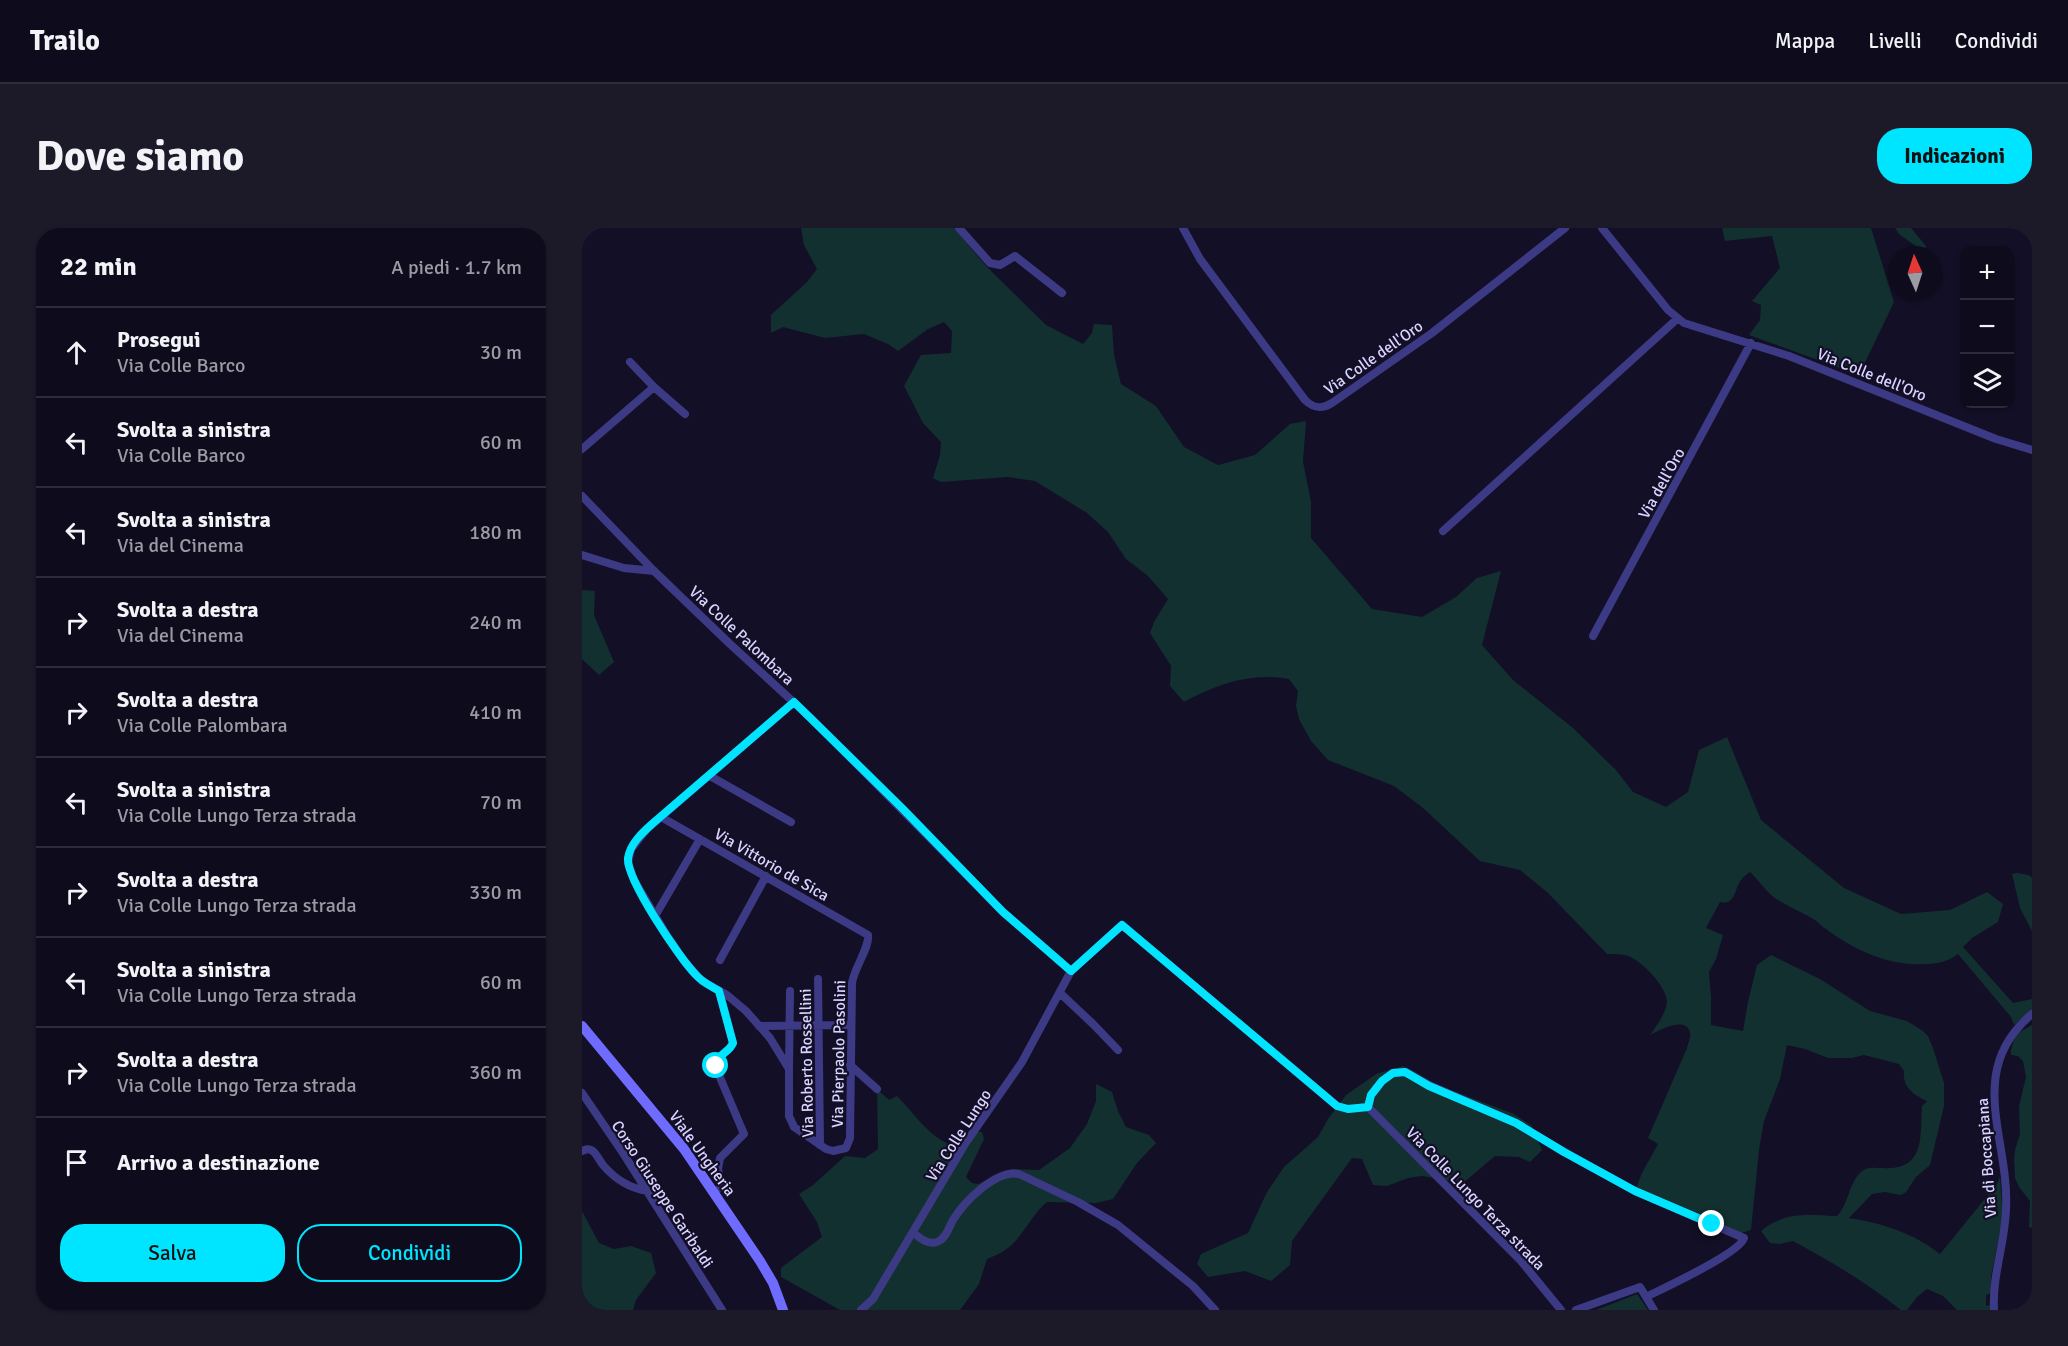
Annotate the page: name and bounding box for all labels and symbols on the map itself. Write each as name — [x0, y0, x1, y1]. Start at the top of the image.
north arrow — [1888, 246, 1942, 300]
street label: Via Colle dell'Oro — [1320, 316, 1427, 399]
street label: Via Colle dell'Oro — [1814, 344, 1929, 406]
street label: Via dell'Oro — [1634, 444, 1690, 522]
street label: Via Colle Palombara — [685, 582, 798, 690]
street label: Via Vittorio de Sica — [711, 824, 832, 906]
street label: Via Pierpaolo Pasolini — [828, 980, 850, 1128]
street label: Via Roberto Rossellini — [796, 988, 818, 1138]
route start — [702, 1052, 728, 1078]
street label: Via Colle Lungo — [922, 1086, 996, 1185]
street label: Via di Boccapiana — [1973, 1097, 2001, 1219]
street label: Viale Ungheria — [664, 1107, 740, 1200]
street label: Corso Giuseppe Garibaldi — [607, 1117, 717, 1272]
street label: Via Colle Lungo Terza strada — [1402, 1123, 1549, 1275]
route end — [1698, 1210, 1724, 1236]

